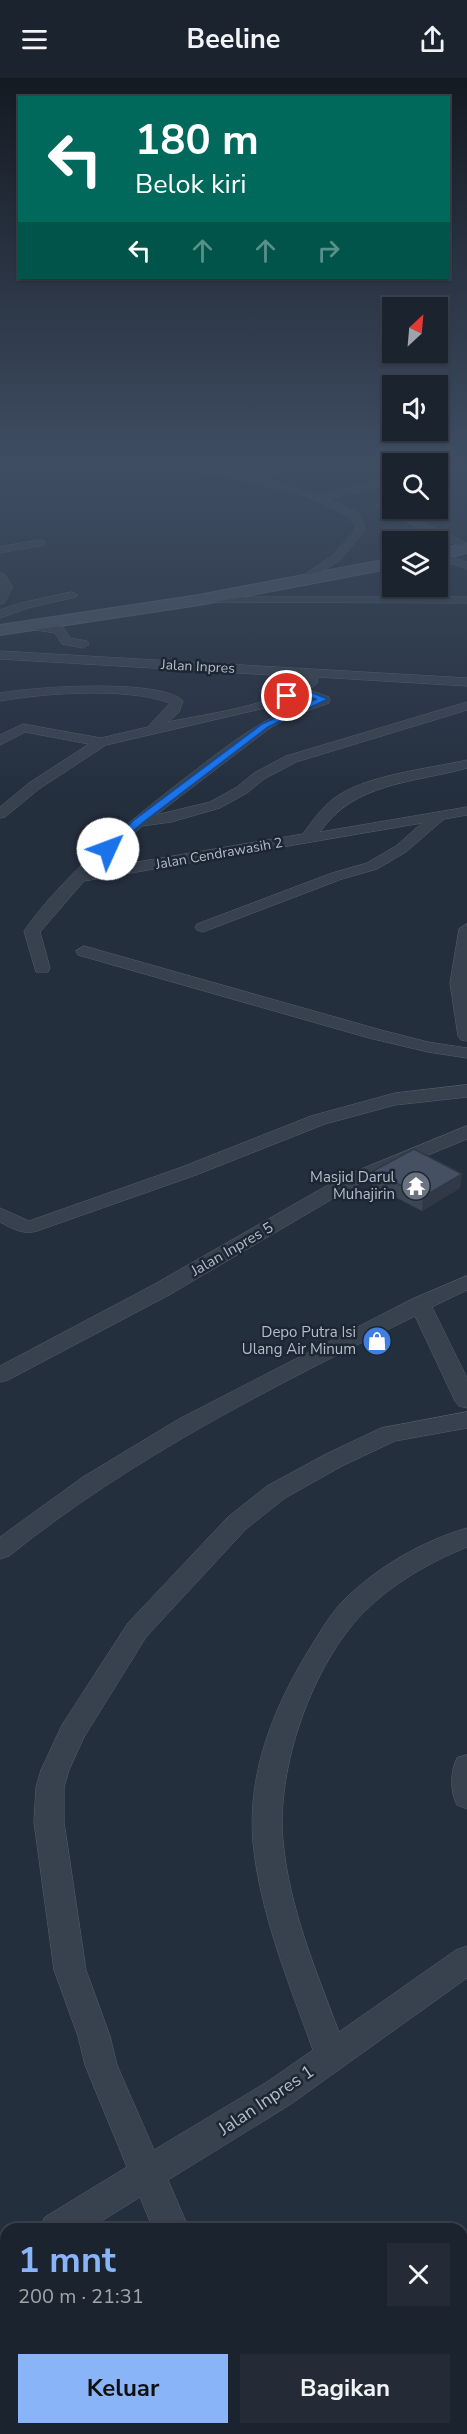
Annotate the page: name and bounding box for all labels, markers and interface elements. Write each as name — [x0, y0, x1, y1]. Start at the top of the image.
text: Beeline — [187, 21, 280, 58]
icon: menu — [18, 23, 51, 56]
icon: share — [416, 23, 449, 56]
text: 180 m — [135, 112, 259, 169]
icon: left — [36, 120, 114, 198]
text: Belok kiri — [135, 166, 247, 203]
icon: left — [123, 234, 156, 267]
icon: ahead — [186, 234, 219, 267]
icon: ahead — [249, 234, 282, 267]
icon: right — [312, 234, 345, 267]
north arrow — [382, 297, 448, 363]
map controls — [382, 297, 448, 597]
button: sound — [382, 375, 448, 441]
button: search — [382, 453, 448, 519]
button: layers — [382, 531, 448, 597]
street label: Jalan Inpres — [160, 655, 236, 678]
pin — [261, 670, 312, 721]
icon: arrive — [270, 679, 303, 712]
position arrow — [76, 817, 140, 881]
street label: Jalan Cendrawasih 2 — [153, 833, 284, 874]
place label: Masjid Darul Muhajirin — [310, 1167, 396, 1204]
temple icon: Masjid Darul Muhajirin — [400, 1170, 432, 1202]
street label: Jalan Inpres 5 — [186, 1217, 277, 1281]
place label: Depo Putra Isi Ulang Air Minum — [242, 1322, 356, 1359]
shop icon: Depo Putra Isi Ulang Air Minum — [361, 1325, 393, 1357]
street label: Jalan Inpres 1 — [213, 2059, 318, 2141]
text: 1 mnt — [18, 2236, 116, 2285]
button: close — [387, 2243, 450, 2306]
text: 200 m · 21:31 — [18, 2283, 144, 2310]
button: Keluar — [18, 2354, 228, 2423]
button: Bagikan — [240, 2354, 450, 2423]

